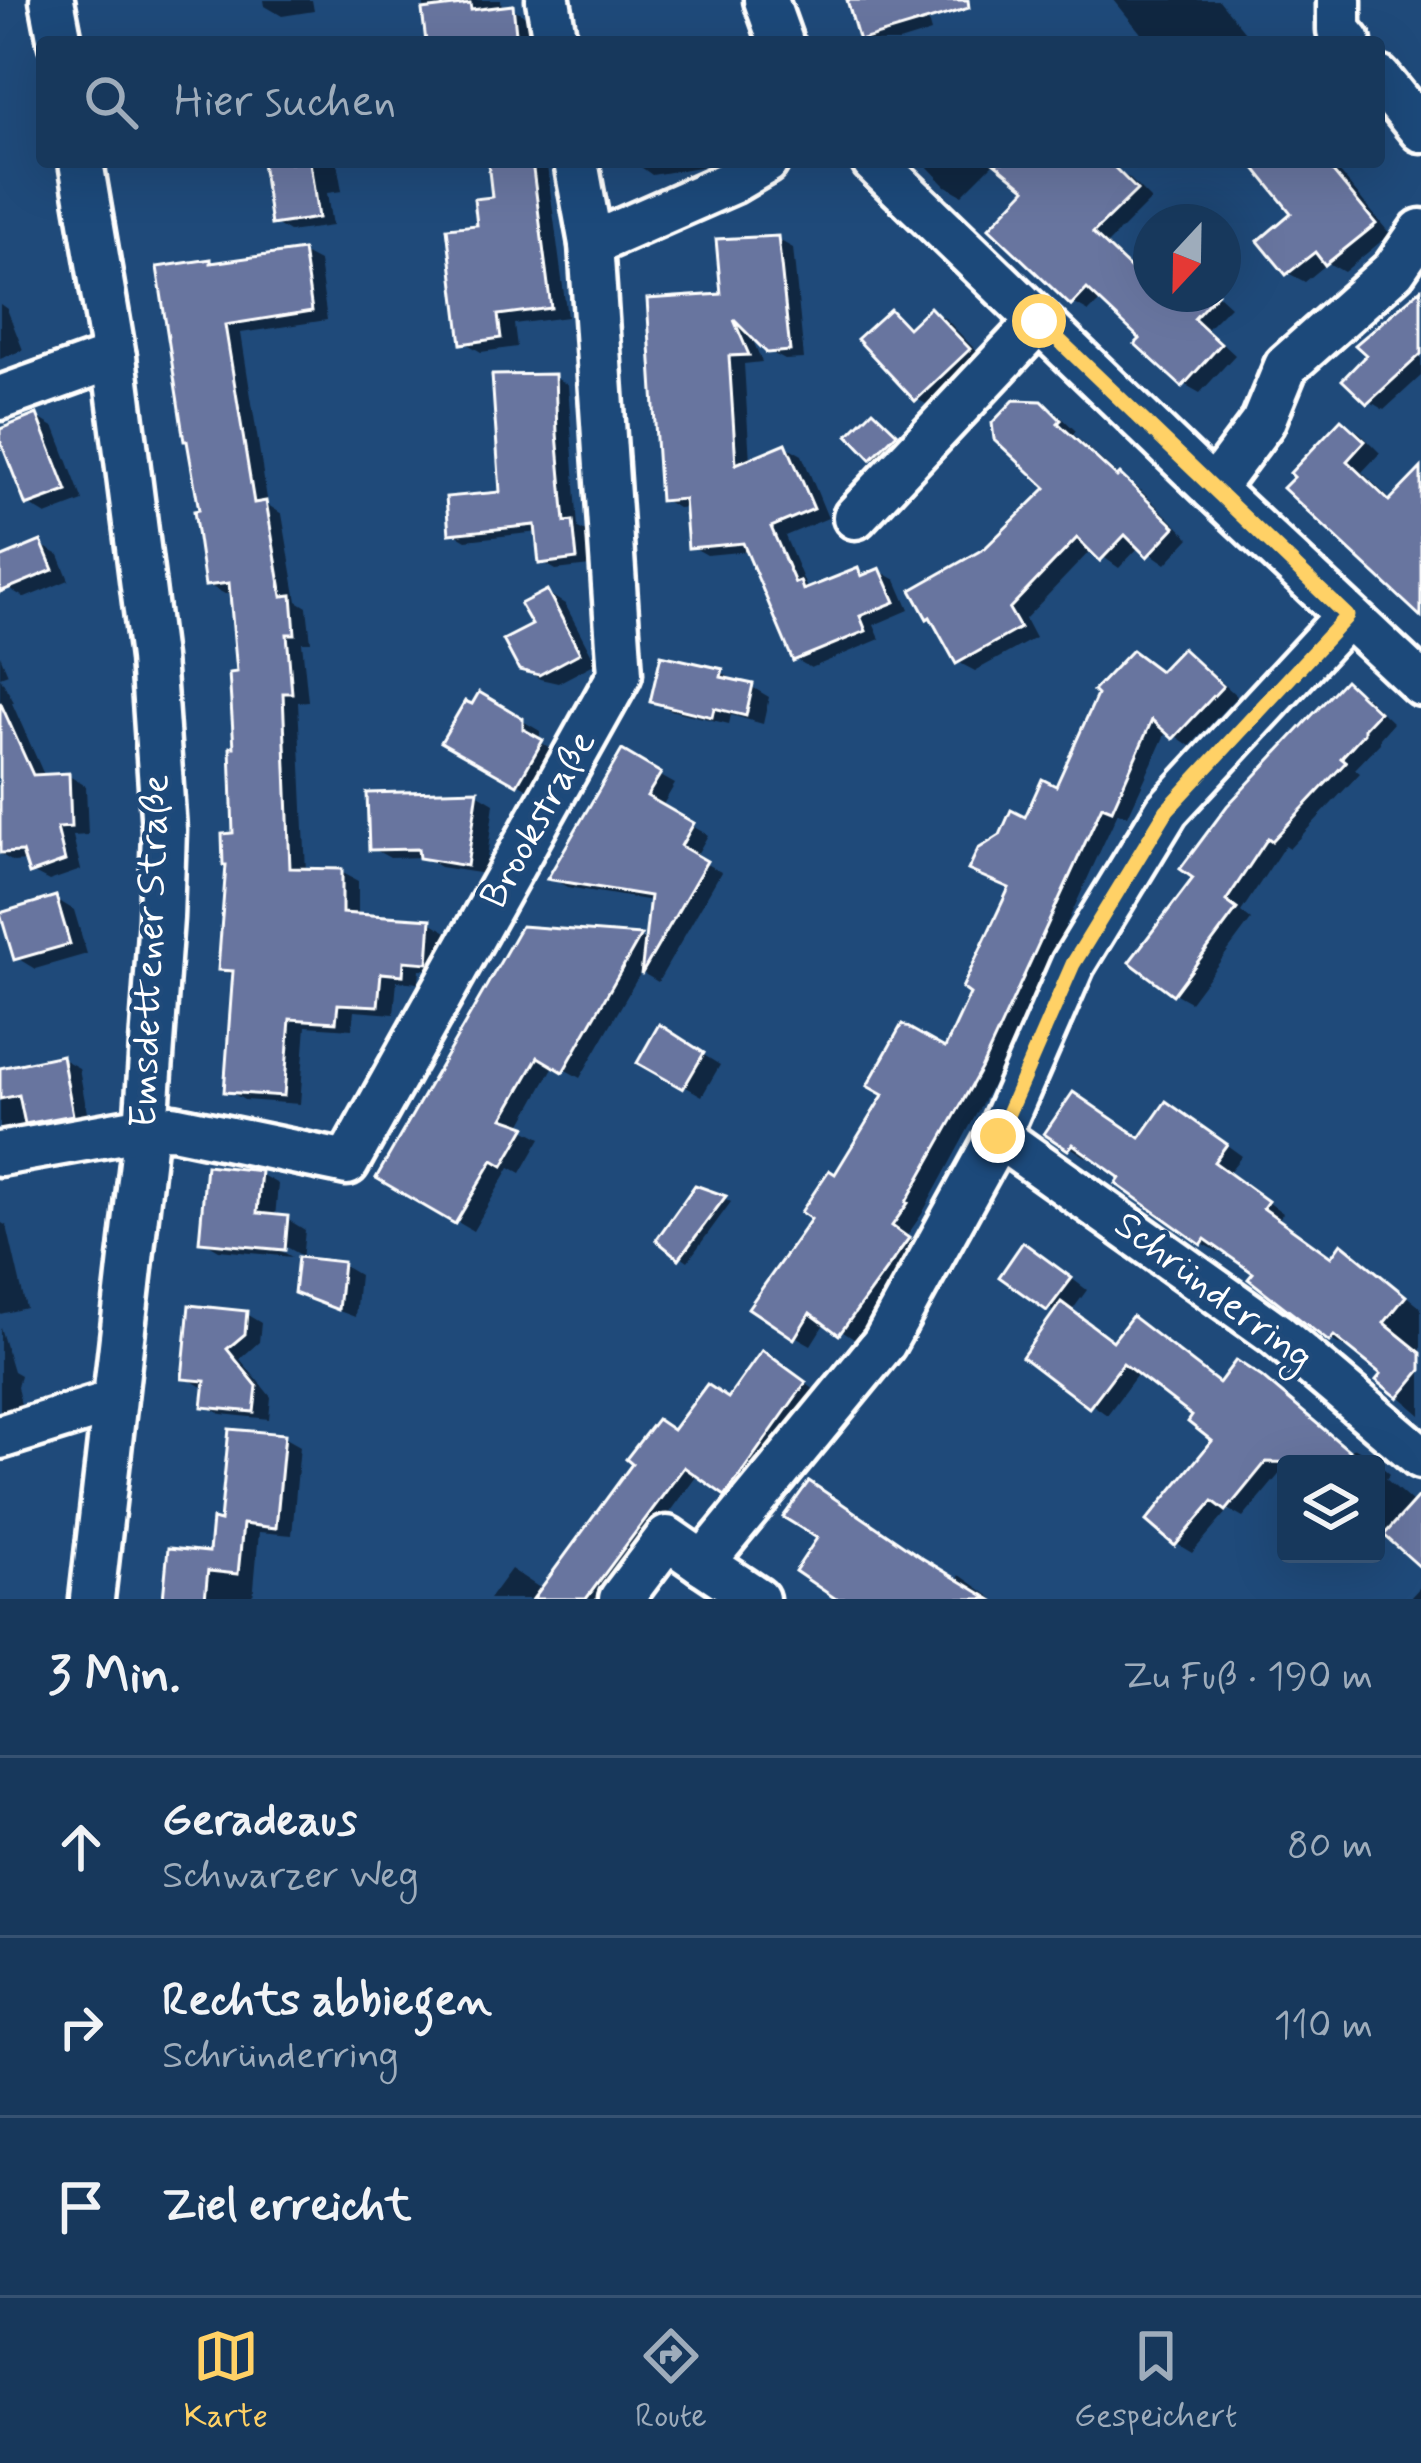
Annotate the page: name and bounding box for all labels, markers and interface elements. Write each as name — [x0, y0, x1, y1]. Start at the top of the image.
search box — [36, 36, 1385, 168]
icon: search — [78, 69, 144, 135]
text: Hier suchen — [174, 73, 396, 132]
north arrow — [1133, 204, 1241, 312]
route start — [1012, 294, 1066, 348]
street label: Brookstraße — [469, 722, 609, 918]
street label: Emsdettener Straße — [119, 773, 183, 1129]
route end — [971, 1109, 1025, 1163]
street label: Schründerring — [1101, 1200, 1323, 1386]
map controls — [1277, 1455, 1385, 1563]
button: layers — [1277, 1455, 1385, 1563]
text: 3 Min. — [48, 1644, 180, 1710]
text: Zu Fuß · 190 m — [1123, 1652, 1373, 1703]
text: Geradeaus — [162, 1792, 357, 1851]
icon: ahead — [48, 1814, 114, 1880]
text: 80 m — [1287, 1821, 1373, 1872]
text: Schwarzer Weg — [162, 1851, 419, 1902]
text: Rechts abbiegen — [162, 1972, 492, 2031]
icon: right — [48, 1994, 114, 2060]
text: 110 m — [1274, 2001, 1373, 2052]
text: Schründerring — [162, 2031, 399, 2082]
icon: arrive — [48, 2174, 114, 2240]
text: Ziel erreicht — [162, 2177, 412, 2236]
tab: Karte — [184, 2323, 268, 2439]
tab: Route — [635, 2323, 707, 2439]
tab: Gespeichert — [1074, 2323, 1237, 2439]

